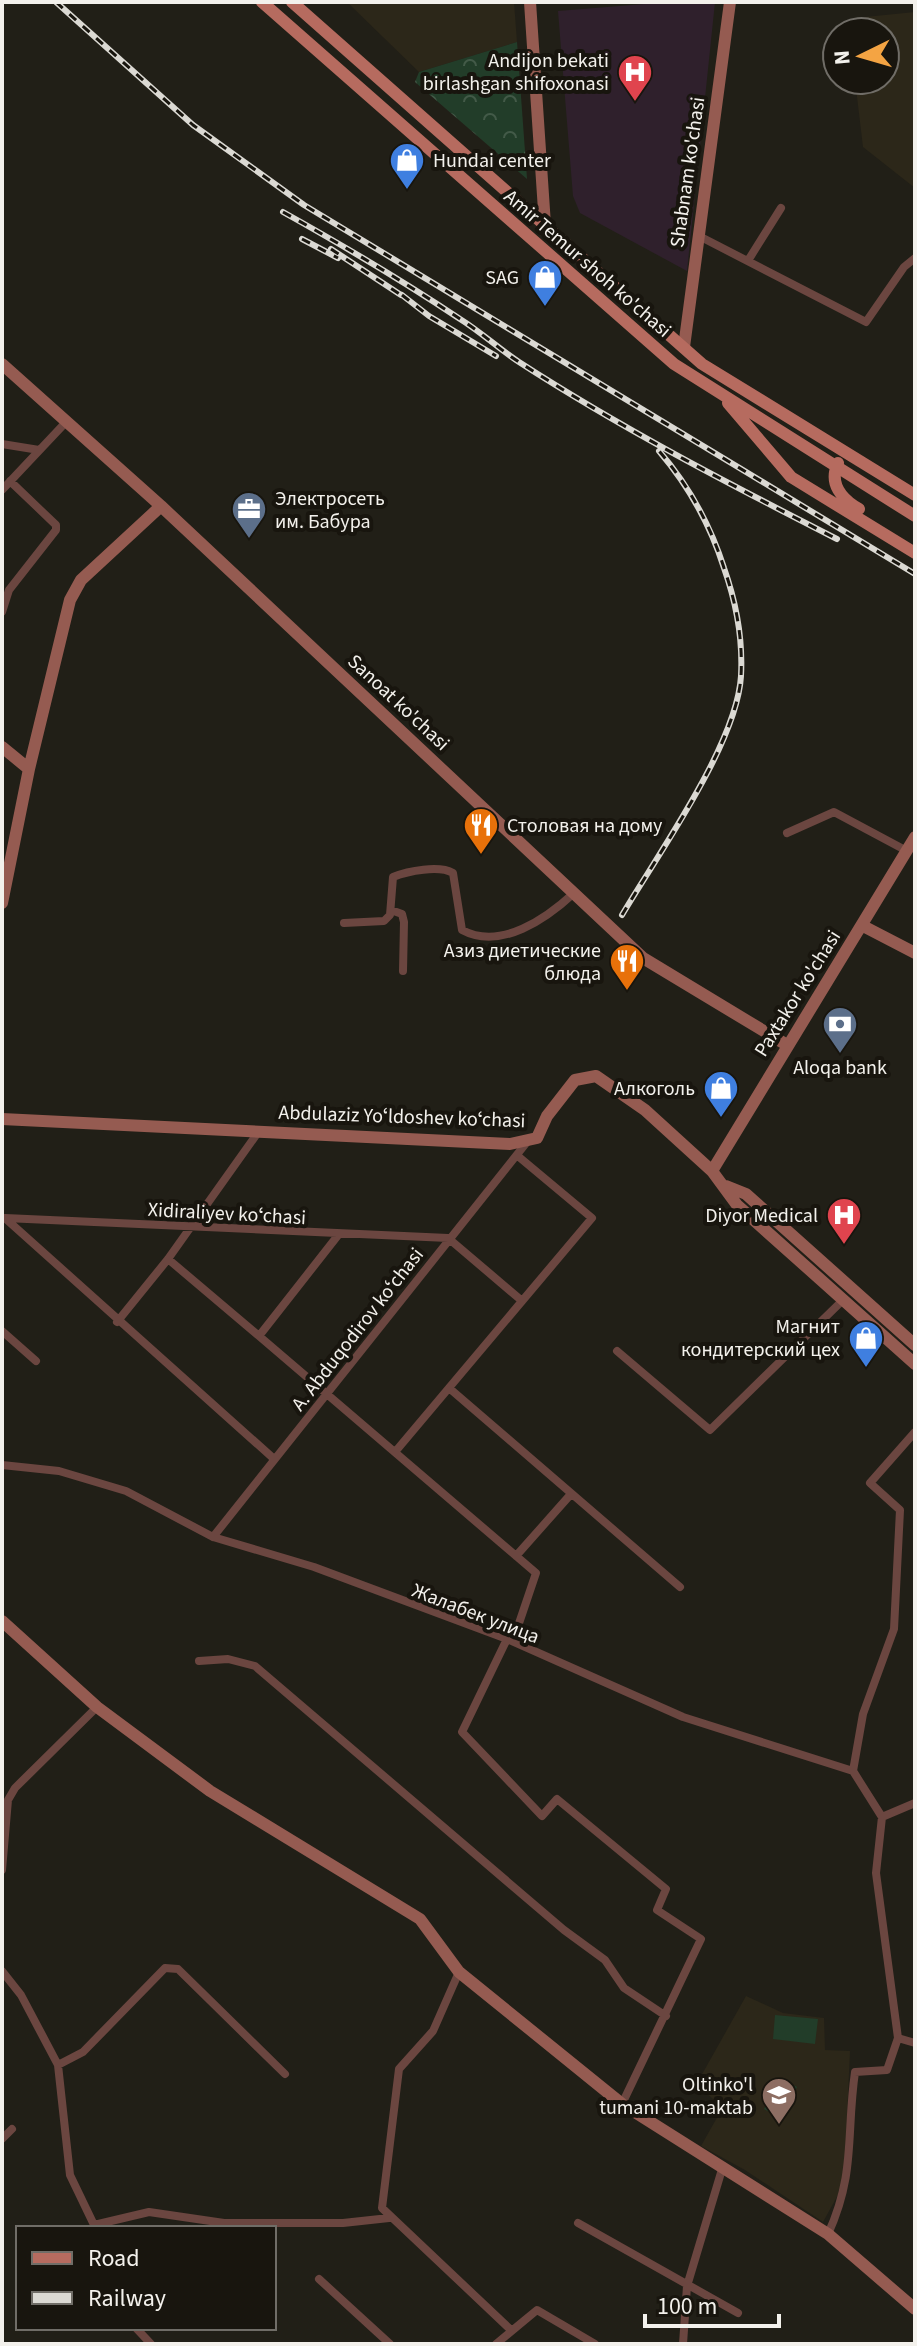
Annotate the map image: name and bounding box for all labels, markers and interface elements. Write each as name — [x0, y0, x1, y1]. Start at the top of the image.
north arrow — [821, 16, 901, 96]
place label: Аndijon bekati birlashgan shifoxonasi — [423, 47, 609, 98]
text: N — [825, 49, 859, 66]
hospital icon: Аndijon bekati birlashgan shifoxonasi — [616, 53, 654, 103]
street label: Shabnam ko'chasi — [664, 95, 712, 249]
shop icon: Hundai center — [388, 141, 426, 191]
place label: Hundai center — [433, 147, 551, 175]
street label: Amir Temur shoh ko'chasi — [498, 183, 677, 344]
shop icon: SAG — [526, 258, 564, 308]
place label: SAG — [485, 264, 519, 292]
place label: Электросеть им. Бабура — [275, 485, 385, 536]
office icon: Электросеть им. Бабура — [230, 490, 268, 540]
street label: Sanoat ko'chasi — [341, 648, 456, 757]
restaurant icon: Столовая на дому — [462, 806, 500, 856]
place label: Столовая на дому — [507, 812, 663, 840]
street label: Paxtakor ko'chasi — [748, 925, 848, 1062]
place label: Азиз диетические блюда — [444, 937, 601, 988]
restaurant icon: Азиз диетические блюда — [608, 942, 646, 992]
bank icon: Aloqa bank — [821, 1005, 859, 1055]
place label: Aloqa bank — [793, 1054, 887, 1082]
shop icon: Алкоголь — [702, 1069, 740, 1119]
place label: Алкоголь — [614, 1075, 695, 1103]
street label: Abdulaziz Yoʻldoshev koʻchasi — [278, 1099, 526, 1135]
street label: Xidiraliyev koʻchasi — [147, 1196, 307, 1232]
hospital icon: Diyor Medical — [825, 1196, 863, 1246]
place label: Diyor Medical — [705, 1202, 818, 1230]
street label: A. Abduqodirov koʻchasi — [285, 1242, 431, 1417]
place label: Магнит кондитерский цех — [681, 1313, 840, 1364]
shop icon: Магнит кондитерский цех — [847, 1319, 885, 1369]
street label: Жалабек улица — [408, 1577, 543, 1651]
place label: Oltinko'l tumani 10-maktab — [599, 2071, 753, 2122]
school or university icon: Oltinko'l tumani 10-maktab — [760, 2076, 798, 2126]
legend — [16, 2226, 276, 2330]
text: Road — [88, 2241, 140, 2276]
scale bar — [645, 2278, 779, 2328]
text: Railway — [88, 2281, 166, 2316]
text: 100 m — [657, 2289, 717, 2324]

